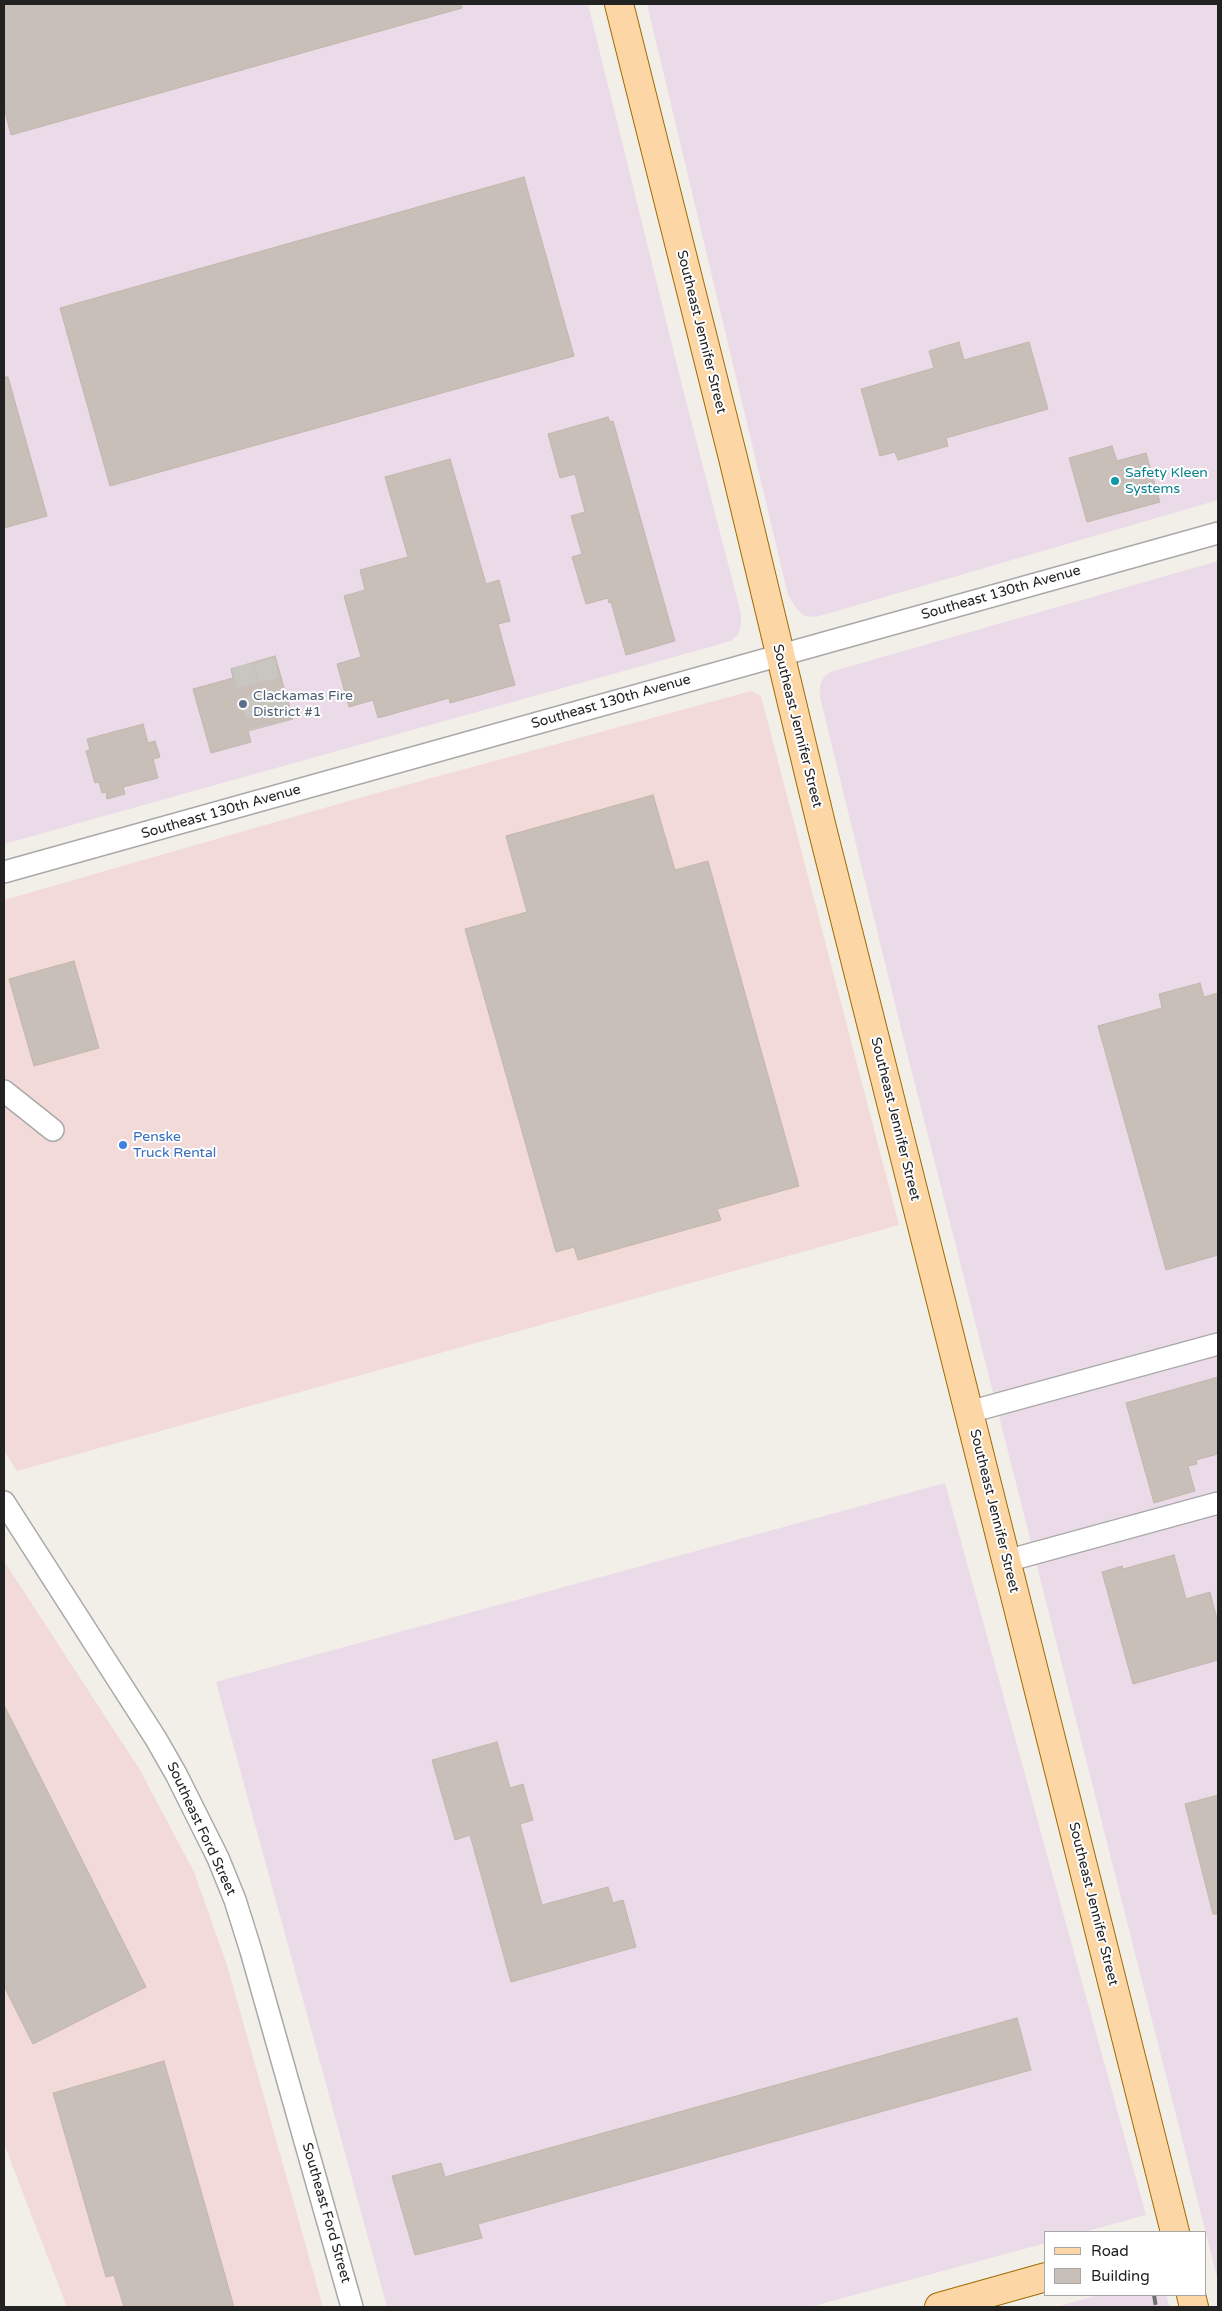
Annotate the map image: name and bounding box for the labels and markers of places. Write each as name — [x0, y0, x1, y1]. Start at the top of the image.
place label: Safety Kleen Systems — [1125, 465, 1208, 498]
marker: Safety Kleen Systems — [1109, 475, 1121, 487]
place label: Clackamas Fire District #1 — [253, 688, 353, 720]
marker: Clackamas Fire District #1 — [237, 698, 249, 710]
place label: Penske Truck Rental — [133, 1129, 216, 1162]
marker: Penske Truck Rental — [117, 1139, 129, 1151]

